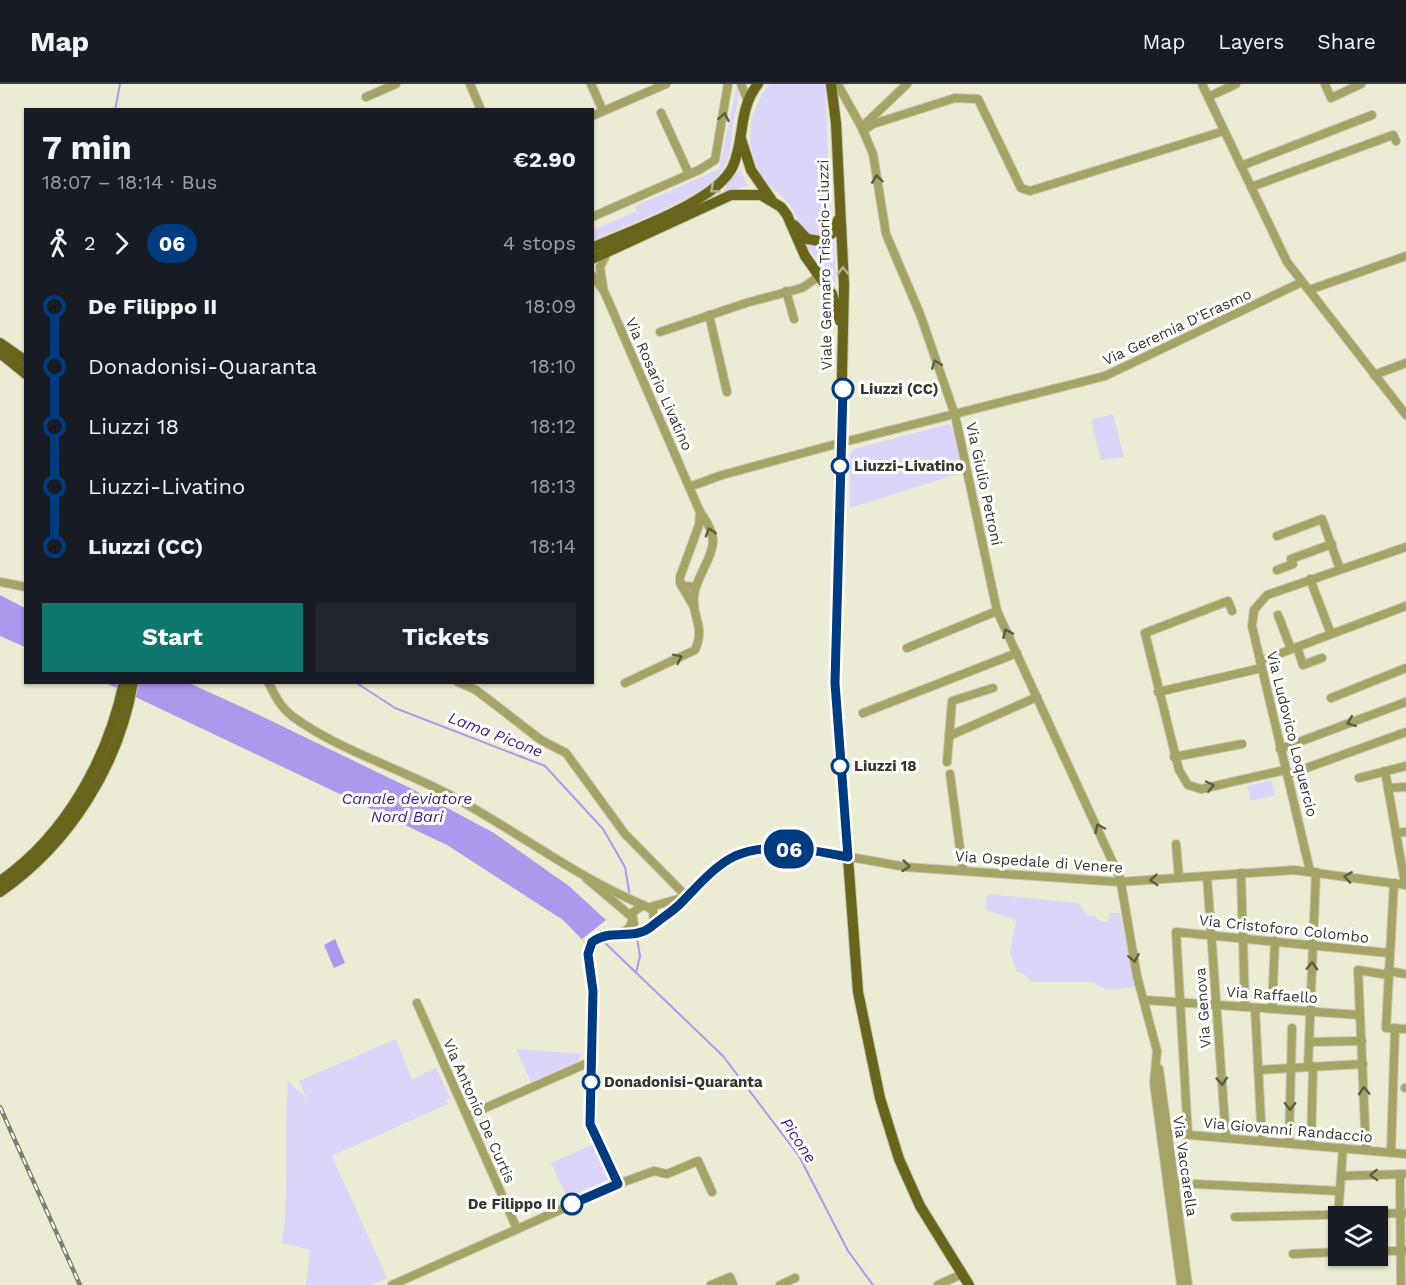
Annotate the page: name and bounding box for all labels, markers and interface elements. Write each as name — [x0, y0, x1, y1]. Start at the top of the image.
text: Map — [30, 25, 89, 58]
text: Map — [1142, 29, 1185, 54]
text: Layers — [1218, 29, 1284, 54]
text: Share — [1317, 29, 1376, 54]
one-way arrow — [717, 112, 730, 122]
text: 7 min — [42, 128, 132, 167]
text: €2.90 — [513, 147, 576, 172]
street label: Viale Gennaro Trisorio-Liuzzi — [814, 159, 836, 371]
text: 18:07 – 18:14 · Bus — [42, 170, 217, 194]
one-way arrow — [871, 174, 884, 183]
one-way arrow — [710, 181, 721, 192]
icon: walk — [42, 227, 75, 260]
icon: forward — [105, 227, 138, 260]
text: 2 — [84, 231, 96, 255]
text: 06 — [159, 231, 185, 256]
text: 4 stops — [503, 231, 576, 255]
one-way arrow — [837, 266, 850, 275]
street label: Via Geremia D'Erasmo — [1100, 285, 1254, 369]
text: De Filippo II — [88, 294, 217, 319]
text: 18:09 — [525, 294, 576, 318]
street label: Via Rosario Livatino — [622, 315, 696, 453]
text: Donadonisi-Quaranta — [88, 354, 317, 379]
text: 18:10 — [530, 354, 576, 378]
one-way arrow — [930, 359, 943, 370]
marker: Liuzzi (CC) — [832, 378, 854, 400]
place label: Liuzzi (CC) — [860, 380, 939, 398]
text: Liuzzi 18 — [88, 414, 179, 439]
text: 18:12 — [531, 414, 576, 438]
street label: Via Giulio Petroni — [962, 421, 1006, 547]
marker: Liuzzi-Livatino — [831, 457, 849, 475]
place label: Liuzzi-Livatino — [854, 457, 964, 475]
text: Liuzzi-Livatino — [88, 474, 245, 499]
text: 18:13 — [531, 474, 576, 498]
one-way arrow — [705, 528, 717, 538]
text: Liuzzi (CC) — [88, 534, 203, 559]
text: 18:14 — [530, 534, 576, 558]
button: Start — [42, 603, 303, 672]
button: Tickets — [315, 603, 576, 672]
one-way arrow — [1003, 628, 1015, 639]
street label: Via Ludovico Loquercio — [1263, 649, 1321, 819]
one-way arrow — [671, 653, 682, 665]
water label: Lama Picone — [446, 708, 546, 761]
one-way arrow — [1346, 715, 1357, 728]
marker: Liuzzi 18 — [831, 757, 849, 775]
place label: Liuzzi 18 — [854, 757, 917, 775]
one-way arrow — [1205, 781, 1215, 794]
water label: Canale deviatore Nord Bari — [342, 789, 472, 826]
one-way arrow — [1094, 824, 1106, 835]
line badge: 06 — [762, 830, 816, 868]
text: 06 — [776, 837, 802, 862]
street label: Via Ospedale di Venere — [954, 847, 1124, 877]
one-way arrow — [901, 859, 910, 872]
one-way arrow — [1343, 871, 1353, 883]
one-way arrow — [1149, 873, 1158, 886]
street label: Via Cristoforo Colombo — [1198, 911, 1370, 947]
one-way arrow — [1127, 953, 1140, 963]
one-way arrow — [1305, 962, 1318, 971]
street label: Via Genova — [1191, 967, 1215, 1049]
street label: Via Raffaello — [1225, 983, 1319, 1007]
street label: Via Antonio De Curtis — [439, 1036, 519, 1186]
marker: Donadonisi-Quaranta — [582, 1073, 600, 1091]
place label: Donadonisi-Quaranta — [604, 1073, 763, 1091]
one-way arrow — [1215, 1076, 1228, 1085]
one-way arrow — [1357, 1087, 1370, 1096]
one-way arrow — [1283, 1101, 1296, 1110]
water label: Picone — [777, 1114, 821, 1167]
street label: Via Giovanni Randaccio — [1203, 1114, 1373, 1146]
street label: Via Vaccarella — [1169, 1115, 1201, 1218]
one-way arrow — [1369, 1169, 1378, 1181]
marker: De Filippo II — [561, 1193, 583, 1215]
place label: De Filippo II — [468, 1195, 556, 1213]
map controls — [1328, 1206, 1388, 1266]
button: layers — [1328, 1206, 1388, 1266]

